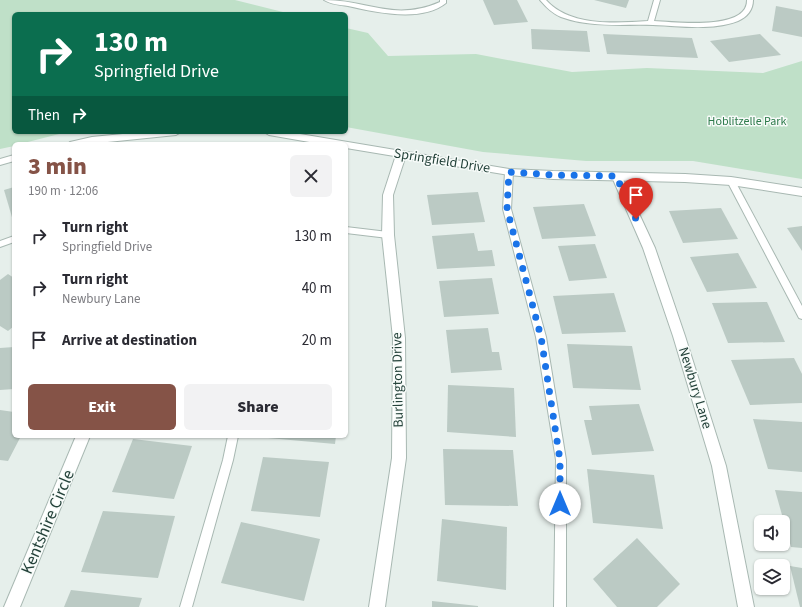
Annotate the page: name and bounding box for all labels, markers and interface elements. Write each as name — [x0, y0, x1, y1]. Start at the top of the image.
text: 130 m — [94, 22, 168, 62]
icon: right — [28, 28, 80, 80]
text: Springfield Drive — [94, 59, 219, 84]
icon: right — [68, 104, 90, 126]
text: Then — [28, 105, 60, 126]
park label: Hoblitzelle Park — [708, 113, 786, 130]
street label: Springfield Drive — [392, 144, 492, 178]
text: 3 min — [28, 149, 87, 184]
button: close — [290, 155, 332, 197]
pin — [619, 178, 653, 219]
text: 190 m · 12:06 — [28, 182, 98, 200]
icon: arrive — [625, 184, 647, 206]
text: Turn right — [62, 217, 128, 238]
icon: right — [28, 225, 50, 247]
text: 130 m — [294, 226, 332, 247]
text: Springfield Drive — [62, 238, 152, 256]
text: Turn right — [62, 269, 128, 290]
icon: right — [28, 277, 50, 299]
text: 40 m — [302, 278, 332, 299]
text: Newbury Lane — [62, 290, 140, 308]
icon: arrive — [28, 329, 50, 351]
text: Arrive at destination — [62, 330, 197, 351]
text: 20 m — [302, 330, 332, 351]
street label: Burlington Drive — [387, 332, 409, 428]
street label: Newbury Lane — [673, 345, 717, 431]
button: Exit — [28, 384, 176, 430]
button: Share — [184, 384, 332, 430]
street label: Kentshire Circle — [15, 466, 81, 578]
position arrow — [539, 483, 581, 525]
map controls — [754, 515, 790, 595]
button: sound — [754, 515, 790, 551]
button: layers — [754, 559, 790, 595]

